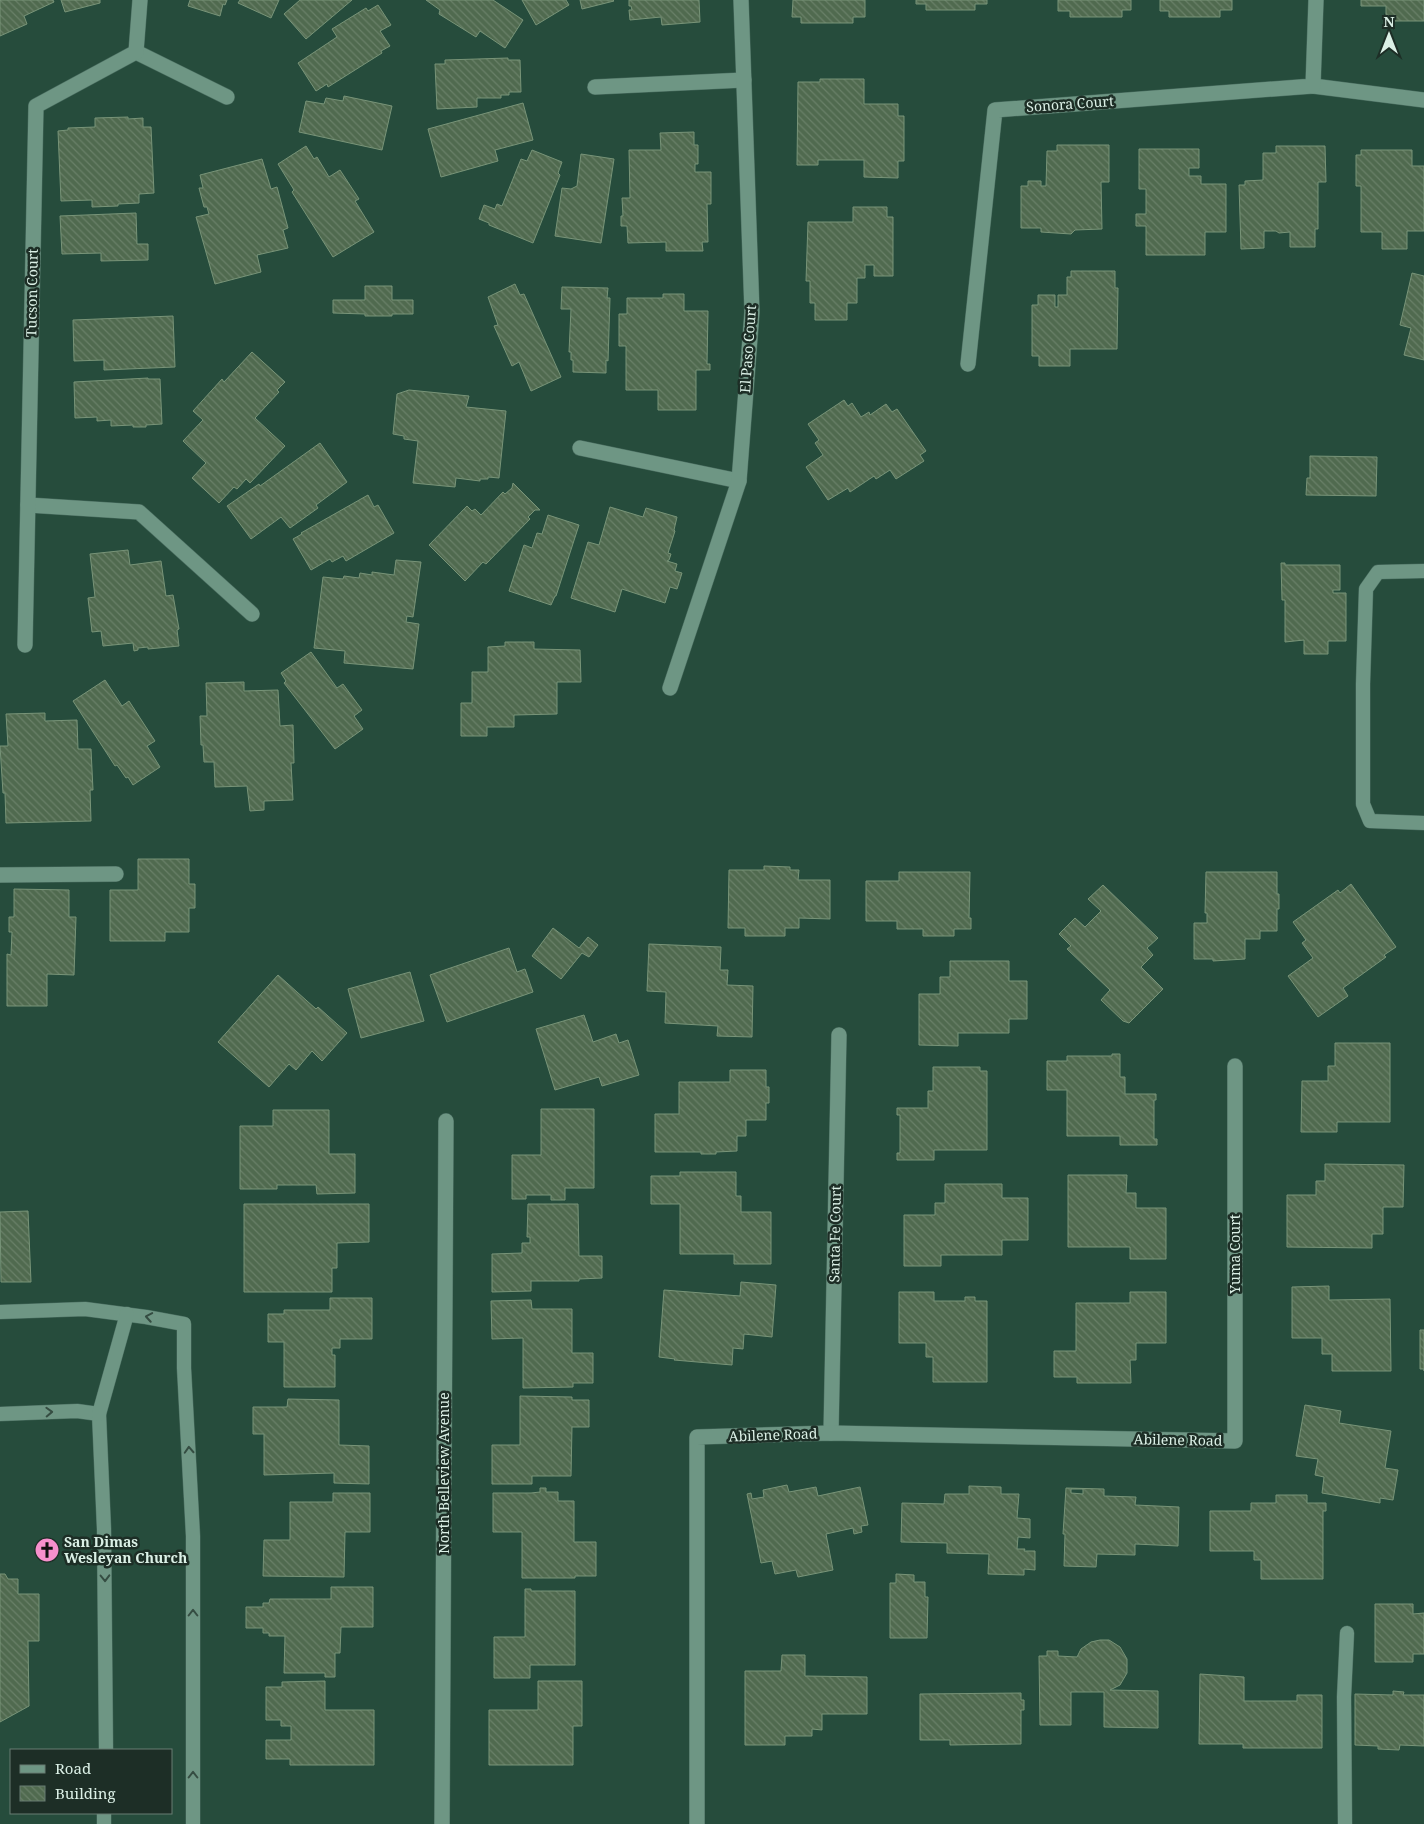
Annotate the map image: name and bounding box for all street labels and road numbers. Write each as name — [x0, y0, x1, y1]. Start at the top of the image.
street label: Sonora Court — [1026, 91, 1114, 116]
street label: Tucson Court — [21, 249, 42, 337]
street label: El Paso Court — [735, 304, 760, 394]
street label: Santa Fe Court — [824, 1185, 845, 1283]
street label: Yuma Court — [1225, 1214, 1244, 1295]
street label: North Belleview Avenue — [434, 1392, 453, 1554]
street label: Abilene Road — [728, 1423, 818, 1446]
street label: Abilene Road — [1134, 1429, 1223, 1450]

